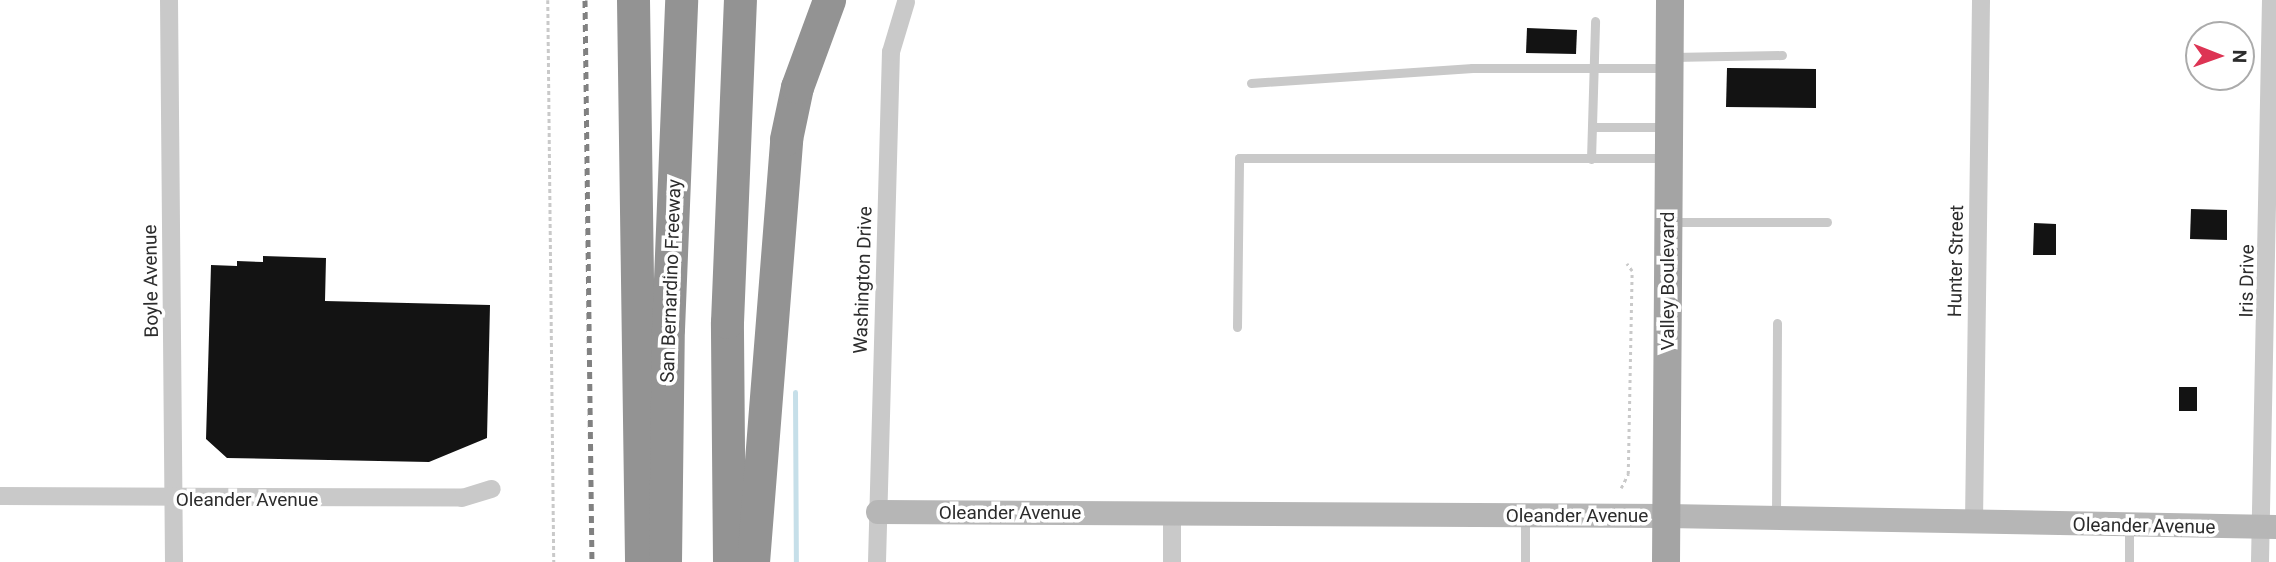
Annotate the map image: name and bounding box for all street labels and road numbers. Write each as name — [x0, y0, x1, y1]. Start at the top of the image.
street label: San Bernardino Freeway — [656, 179, 686, 383]
street label: Hunter Street — [1944, 205, 1968, 317]
street label: Washington Drive — [849, 206, 877, 354]
street label: Valley Boulevard — [1657, 211, 1679, 351]
street label: Boyle Avenue — [139, 224, 163, 338]
street label: Iris Drive — [2235, 244, 2259, 318]
street label: Oleander Avenue — [176, 489, 318, 511]
street label: Oleander Avenue — [939, 502, 1081, 524]
street label: Oleander Avenue — [1506, 505, 1648, 527]
street label: Oleander Avenue — [2072, 513, 2216, 539]

